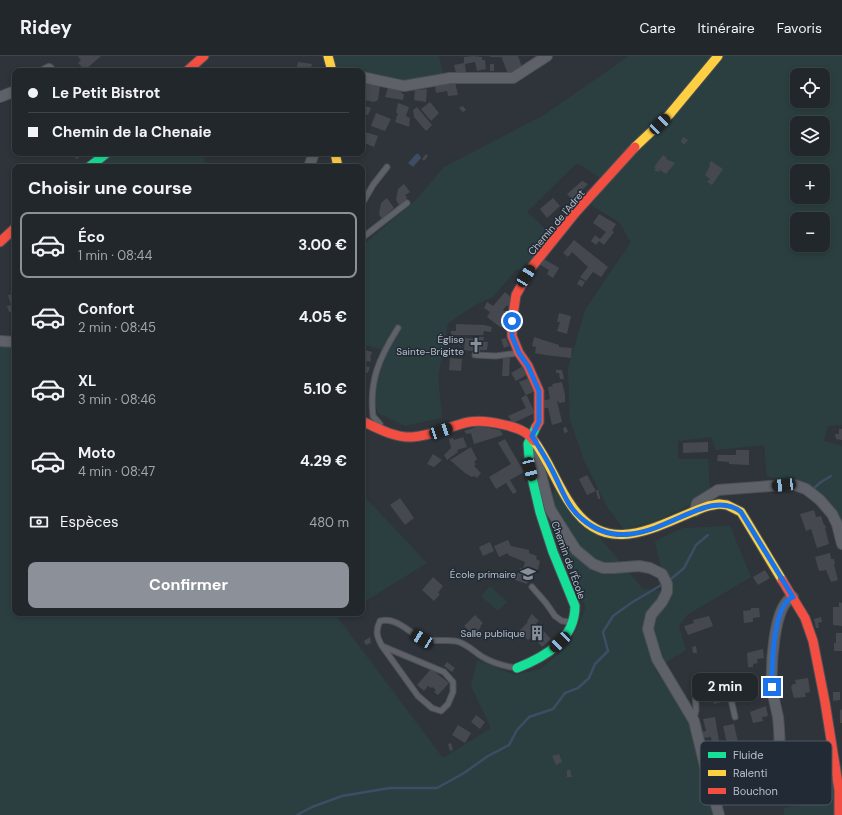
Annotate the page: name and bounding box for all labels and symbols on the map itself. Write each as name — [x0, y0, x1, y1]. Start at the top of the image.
car — [647, 111, 673, 137]
street label: Chemin de l'Adret — [525, 187, 588, 258]
car — [515, 263, 537, 289]
route start — [503, 312, 521, 330]
place label: Église Sainte-Brigitte — [396, 333, 464, 358]
church icon: Église Sainte-Brigitte — [467, 336, 485, 354]
car — [428, 421, 454, 441]
car — [521, 456, 539, 482]
car — [771, 478, 797, 492]
street label: Chemin de l'École — [548, 519, 589, 601]
school or university icon: École primaire — [519, 565, 537, 583]
place label: École primaire — [450, 568, 516, 581]
building icon: Salle publique — [528, 624, 546, 642]
place label: Salle publique — [460, 627, 525, 640]
car — [409, 628, 435, 650]
car — [547, 629, 573, 655]
callout: 2 min — [692, 673, 758, 701]
route end — [763, 678, 781, 696]
legend — [700, 741, 832, 805]
text: Fluide — [733, 748, 763, 762]
text: Ralenti — [733, 766, 767, 780]
text: Bouchon — [733, 784, 778, 798]

